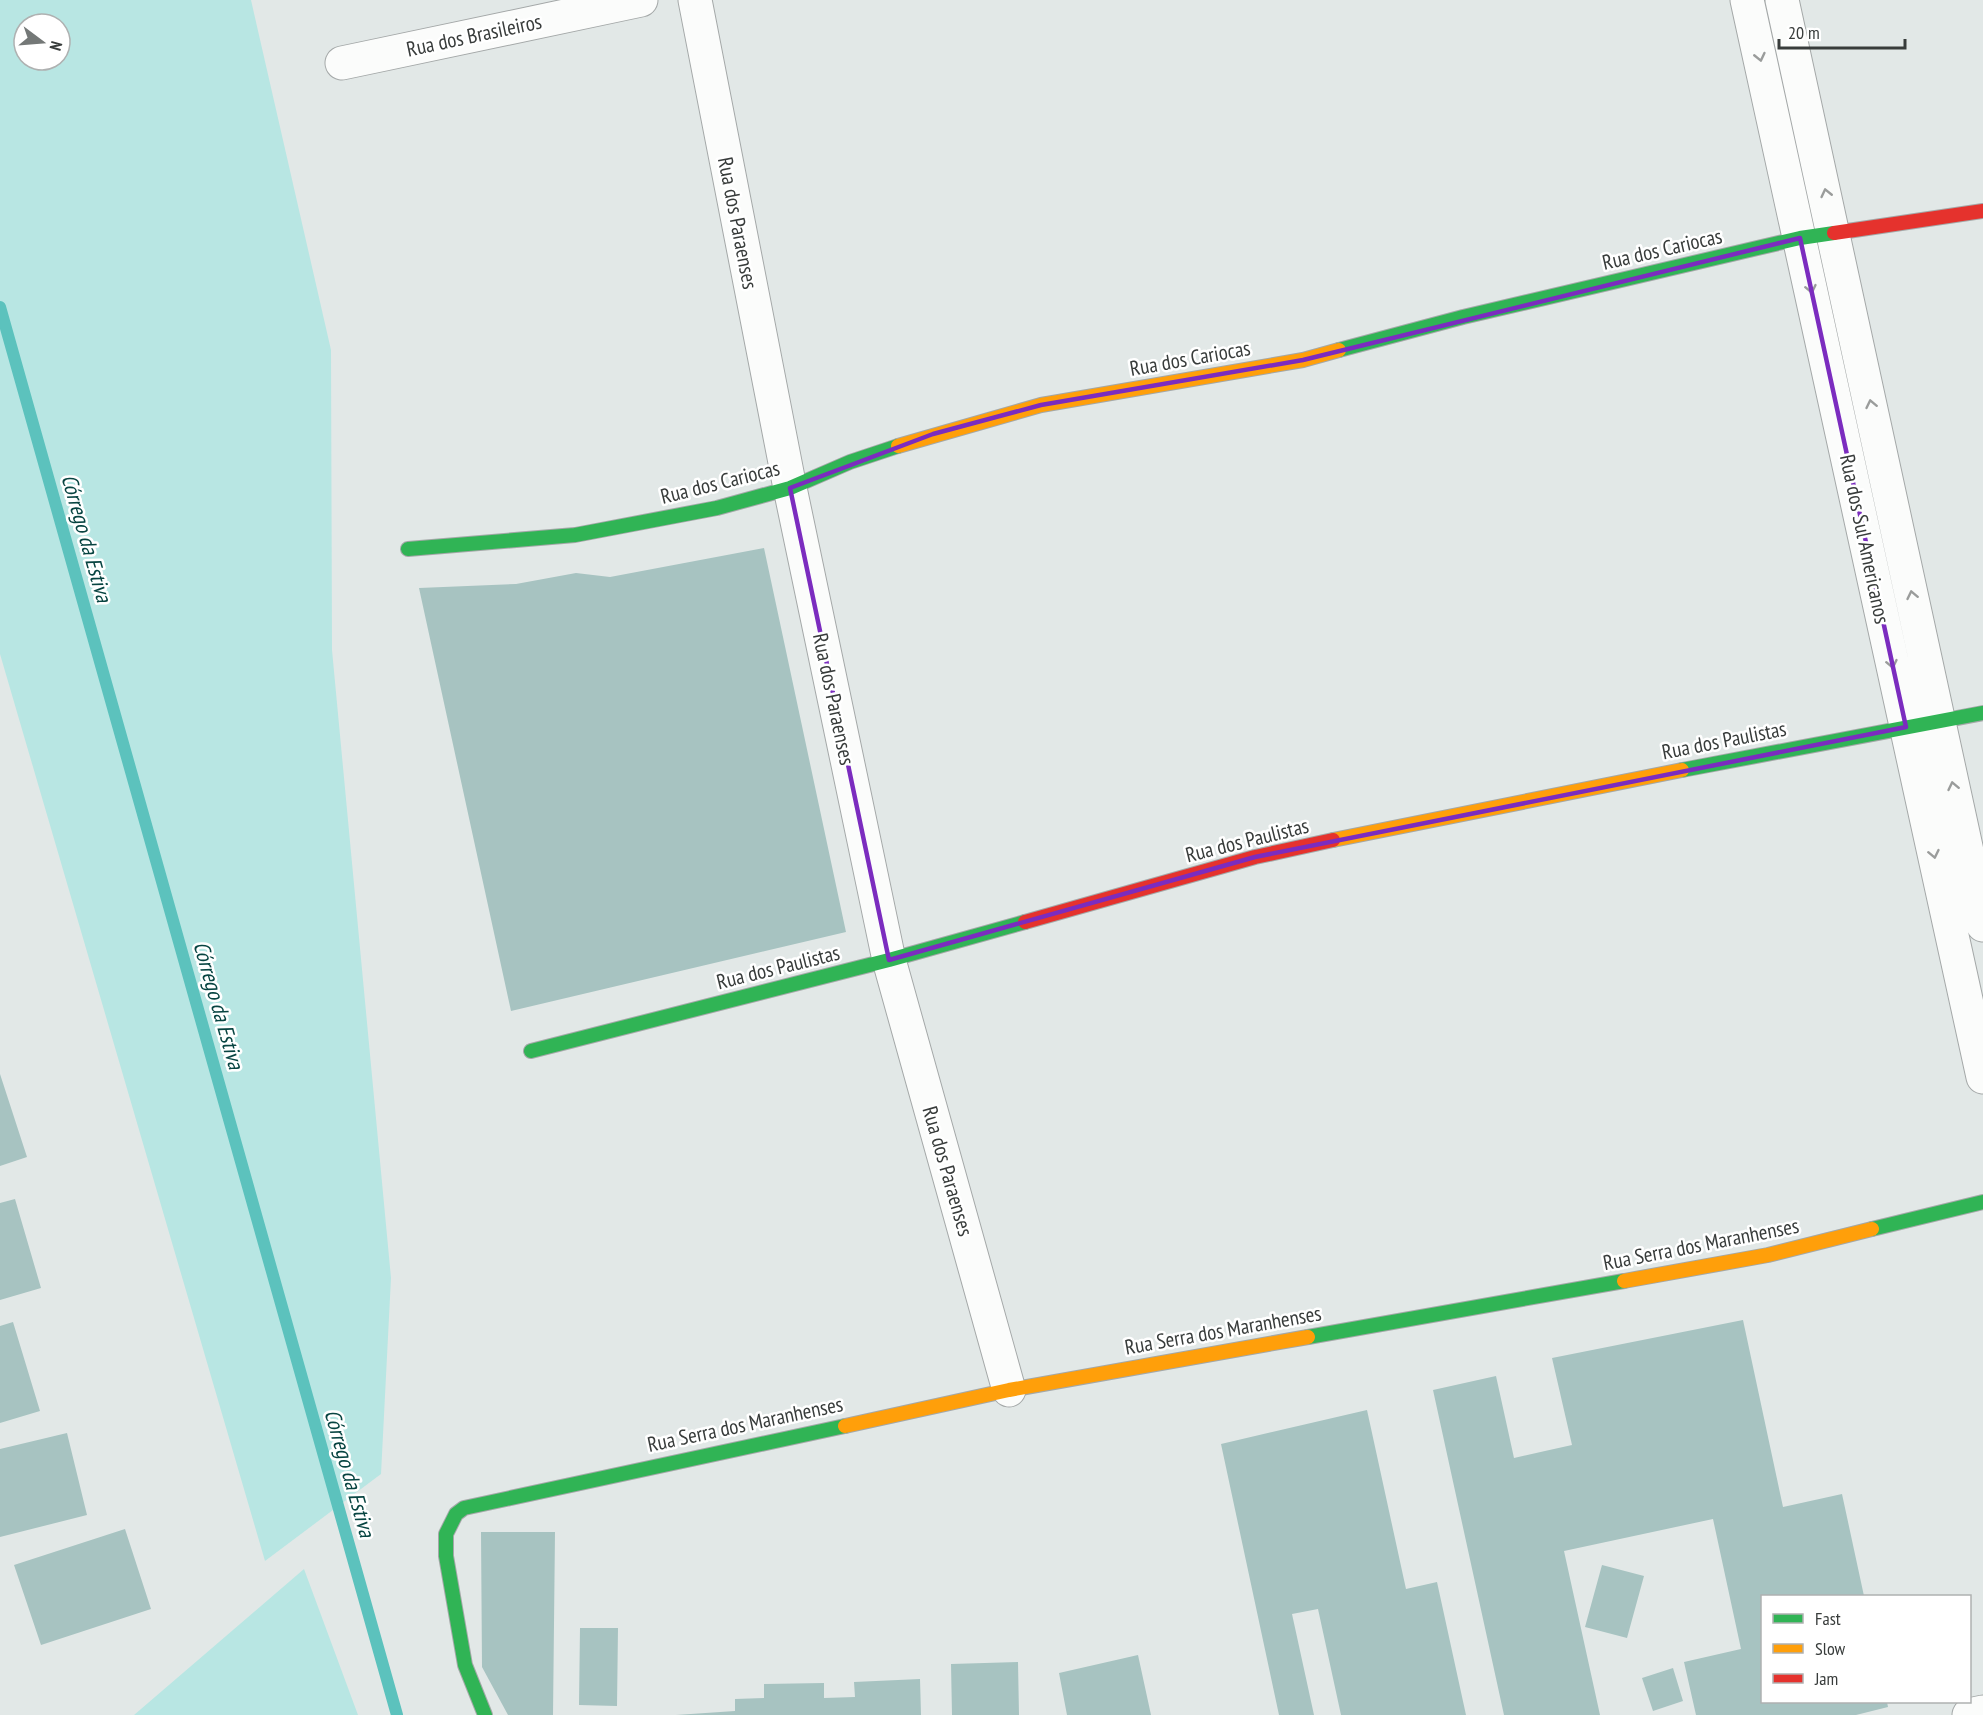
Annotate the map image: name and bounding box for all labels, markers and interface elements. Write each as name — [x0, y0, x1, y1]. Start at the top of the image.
street label: Rua dos Brasileiros — [404, 7, 544, 63]
north arrow — [12, 12, 72, 72]
scale bar — [1779, 12, 1905, 50]
text: 20 m — [1788, 21, 1820, 44]
text: N — [46, 39, 67, 53]
one-way arrow — [1753, 52, 1766, 62]
street label: Rua dos Paraenses — [712, 155, 764, 291]
one-way arrow — [1820, 188, 1833, 198]
street label: Rua dos Cariocas — [1600, 222, 1724, 276]
one-way arrow — [1804, 283, 1817, 293]
street label: Rua dos Cariocas — [1128, 334, 1252, 382]
one-way arrow — [1865, 400, 1878, 410]
street label: Rua dos Sul Americanos — [1834, 452, 1896, 626]
street label: Rua dos Cariocas — [658, 454, 782, 510]
water label: Córrego da Estiva — [55, 471, 119, 606]
one-way arrow — [1906, 590, 1919, 600]
street label: Rua dos Paraenses — [807, 631, 861, 767]
one-way arrow — [1885, 659, 1898, 669]
street label: Rua dos Paulistas — [1660, 715, 1788, 765]
one-way arrow — [1947, 781, 1960, 791]
street label: Rua dos Paulistas — [1183, 812, 1311, 868]
one-way arrow — [1927, 849, 1940, 859]
water label: Córrego da Estiva — [187, 938, 251, 1073]
street label: Rua dos Paulistas — [714, 939, 842, 995]
street label: Rua dos Paraenses — [917, 1103, 979, 1239]
street label: Rua Serra dos Maranhenses — [1601, 1212, 1801, 1276]
street label: Rua Serra dos Maranhenses — [1123, 1299, 1323, 1361]
street label: Rua Serra dos Maranhenses — [645, 1390, 845, 1458]
water label: Córrego da Estiva — [318, 1406, 382, 1541]
legend — [1761, 1595, 1971, 1703]
text: Fast — [1815, 1607, 1841, 1630]
text: Slow — [1815, 1637, 1846, 1660]
text: Jam — [1814, 1667, 1838, 1690]

